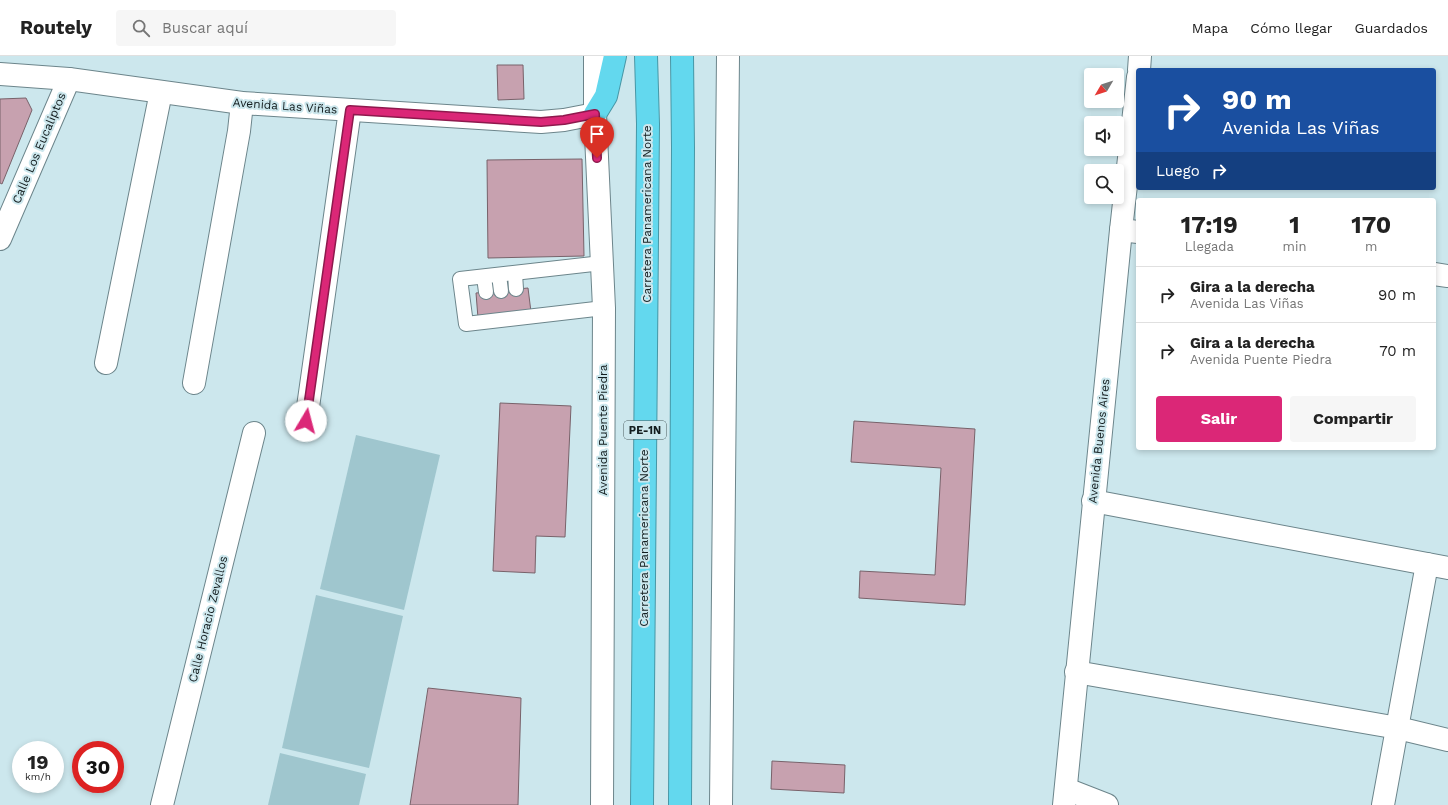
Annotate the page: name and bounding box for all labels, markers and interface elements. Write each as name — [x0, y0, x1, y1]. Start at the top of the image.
search box — [116, 10, 396, 46]
text: Routely — [20, 16, 92, 39]
icon: search — [130, 17, 152, 39]
text: Buscar aquí — [162, 19, 248, 37]
text: Mapa — [1192, 20, 1228, 36]
text: Cómo llegar — [1250, 20, 1333, 36]
text: Guardados — [1355, 20, 1428, 36]
north arrow — [1084, 68, 1124, 108]
map controls — [1084, 68, 1124, 204]
text: 90 m — [1222, 83, 1292, 116]
icon: right — [1156, 84, 1208, 136]
street label: Calle Los Eucaliptos — [9, 90, 69, 206]
street label: Avenida Las Viñas — [232, 95, 338, 117]
button: sound — [1084, 116, 1124, 156]
pin — [580, 117, 614, 158]
text: Avenida Las Viñas — [1222, 117, 1379, 138]
icon: arrive — [586, 123, 608, 145]
street label: Carretera Panamericana Norte — [640, 125, 654, 303]
icon: right — [1208, 160, 1230, 182]
text: Luego — [1156, 162, 1200, 180]
button: search — [1084, 164, 1124, 204]
text: 17:19 — [1181, 211, 1238, 239]
text: 1 — [1289, 211, 1300, 239]
text: 170 — [1351, 211, 1391, 239]
text: Llegada — [1185, 239, 1234, 254]
text: min — [1283, 239, 1306, 254]
text: m — [1365, 239, 1377, 254]
text: Gira a la derecha — [1190, 278, 1315, 296]
icon: right — [1156, 284, 1178, 306]
text: 90 m — [1378, 286, 1416, 304]
text: Avenida Las Viñas — [1190, 296, 1304, 311]
text: Gira a la derecha — [1190, 334, 1315, 352]
icon: right — [1156, 340, 1178, 362]
text: 70 m — [1379, 342, 1416, 360]
text: Avenida Puente Piedra — [1190, 352, 1332, 367]
street label: Avenida Puente Piedra — [596, 364, 610, 495]
street label: Avenida Buenos Aires — [1085, 378, 1113, 504]
button: Salir — [1156, 396, 1282, 442]
button: Compartir — [1290, 396, 1416, 442]
position arrow — [285, 400, 327, 442]
road number: PE-1N — [624, 421, 666, 439]
street label: Carretera Panamericana Norte — [637, 449, 651, 627]
street label: Calle Horacio Zevallos — [186, 554, 230, 684]
speed limit sign: 30 — [72, 741, 124, 793]
text: 19 — [28, 750, 48, 774]
text: km/h — [25, 771, 51, 782]

